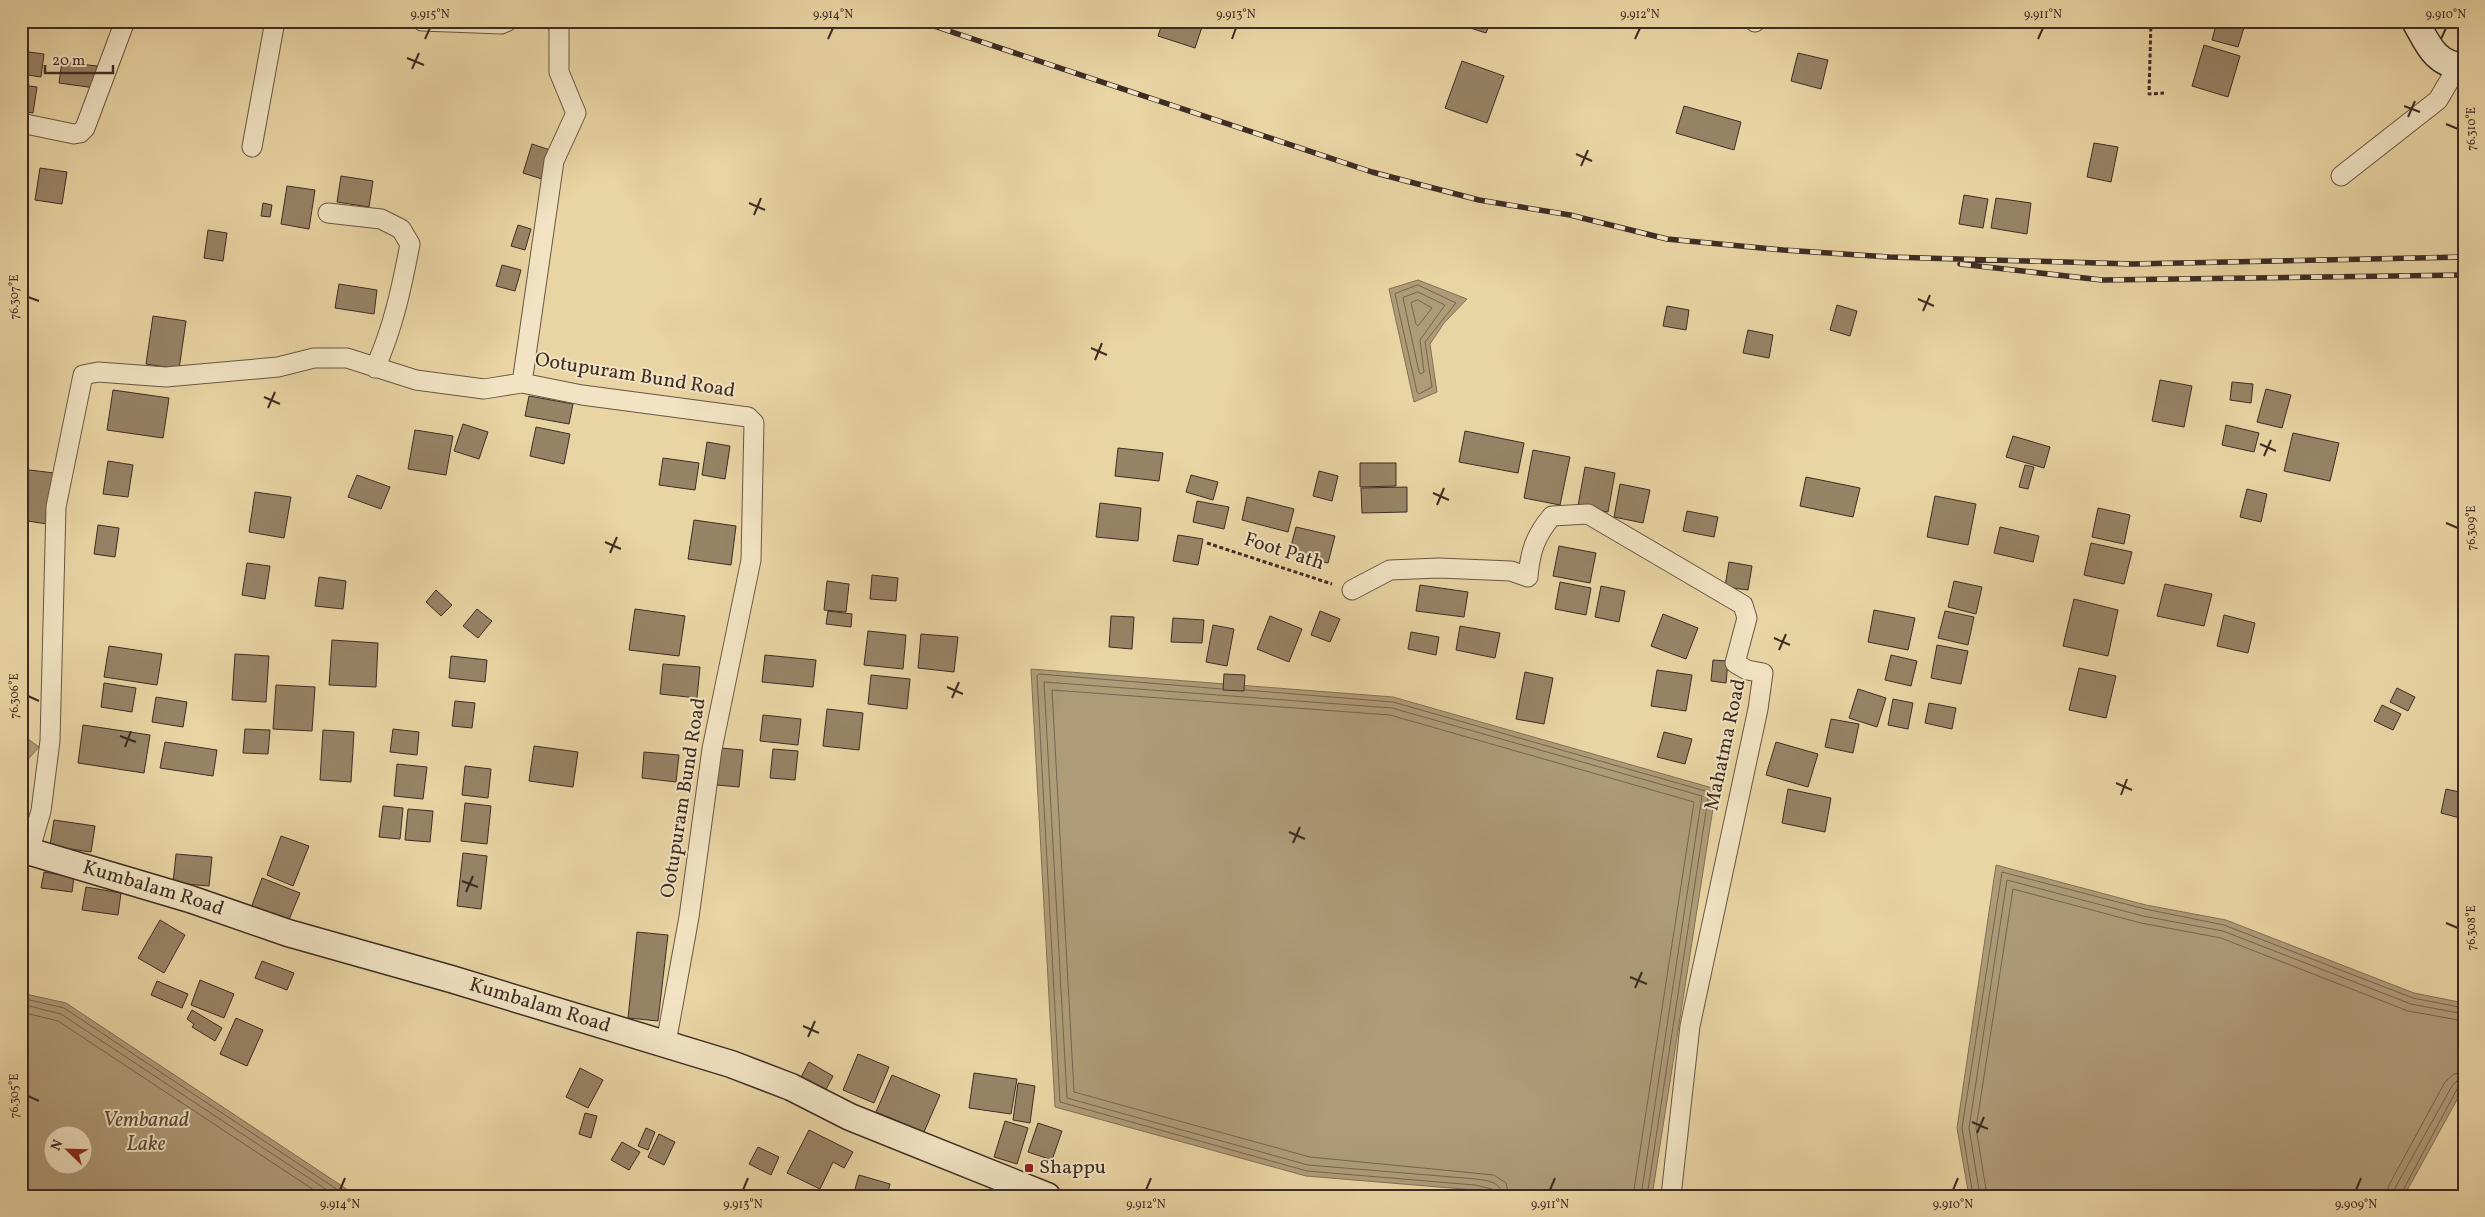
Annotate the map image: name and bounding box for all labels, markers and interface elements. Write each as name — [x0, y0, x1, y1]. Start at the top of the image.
text: 9.915°N — [410, 7, 450, 23]
text: 9.914°N — [813, 7, 853, 23]
text: 9.913°N — [1216, 7, 1256, 23]
text: 9.912°N — [1620, 7, 1660, 23]
text: 9.911°N — [2024, 7, 2062, 23]
text: 9.910°N — [2426, 7, 2466, 23]
scale bar — [45, 42, 112, 74]
text: 20 m — [52, 51, 85, 72]
text: 76.310°E — [2464, 107, 2480, 151]
text: 76.307°E — [7, 275, 23, 319]
street label: Ootupuram Bund Road — [533, 346, 737, 406]
text: 76.309°E — [2464, 505, 2480, 551]
street label: Foot Path — [1240, 526, 1328, 578]
text: 76.306°E — [7, 673, 23, 719]
street label: Mahatma Road — [1698, 677, 1754, 813]
street label: Ootupuram Bund Road — [654, 696, 714, 900]
street label: Kumbalam Road — [79, 854, 228, 924]
text: 76.308°E — [2464, 905, 2480, 951]
street label: Kumbalam Road — [466, 971, 614, 1041]
text: 76.305°E — [7, 1074, 23, 1118]
water label: Vembanad Lake — [103, 1106, 189, 1159]
north arrow — [42, 1124, 92, 1174]
text: N — [47, 1137, 68, 1154]
place label: Shappu — [1039, 1154, 1106, 1182]
marker: Shappu — [1023, 1162, 1035, 1174]
text: 9.914°N — [320, 1197, 360, 1213]
text: 9.913°N — [723, 1197, 763, 1213]
text: 9.912°N — [1126, 1197, 1166, 1213]
text: 9.911°N — [1531, 1197, 1569, 1213]
text: 9.910°N — [1933, 1197, 1973, 1213]
text: 9.909°N — [2335, 1197, 2377, 1213]

